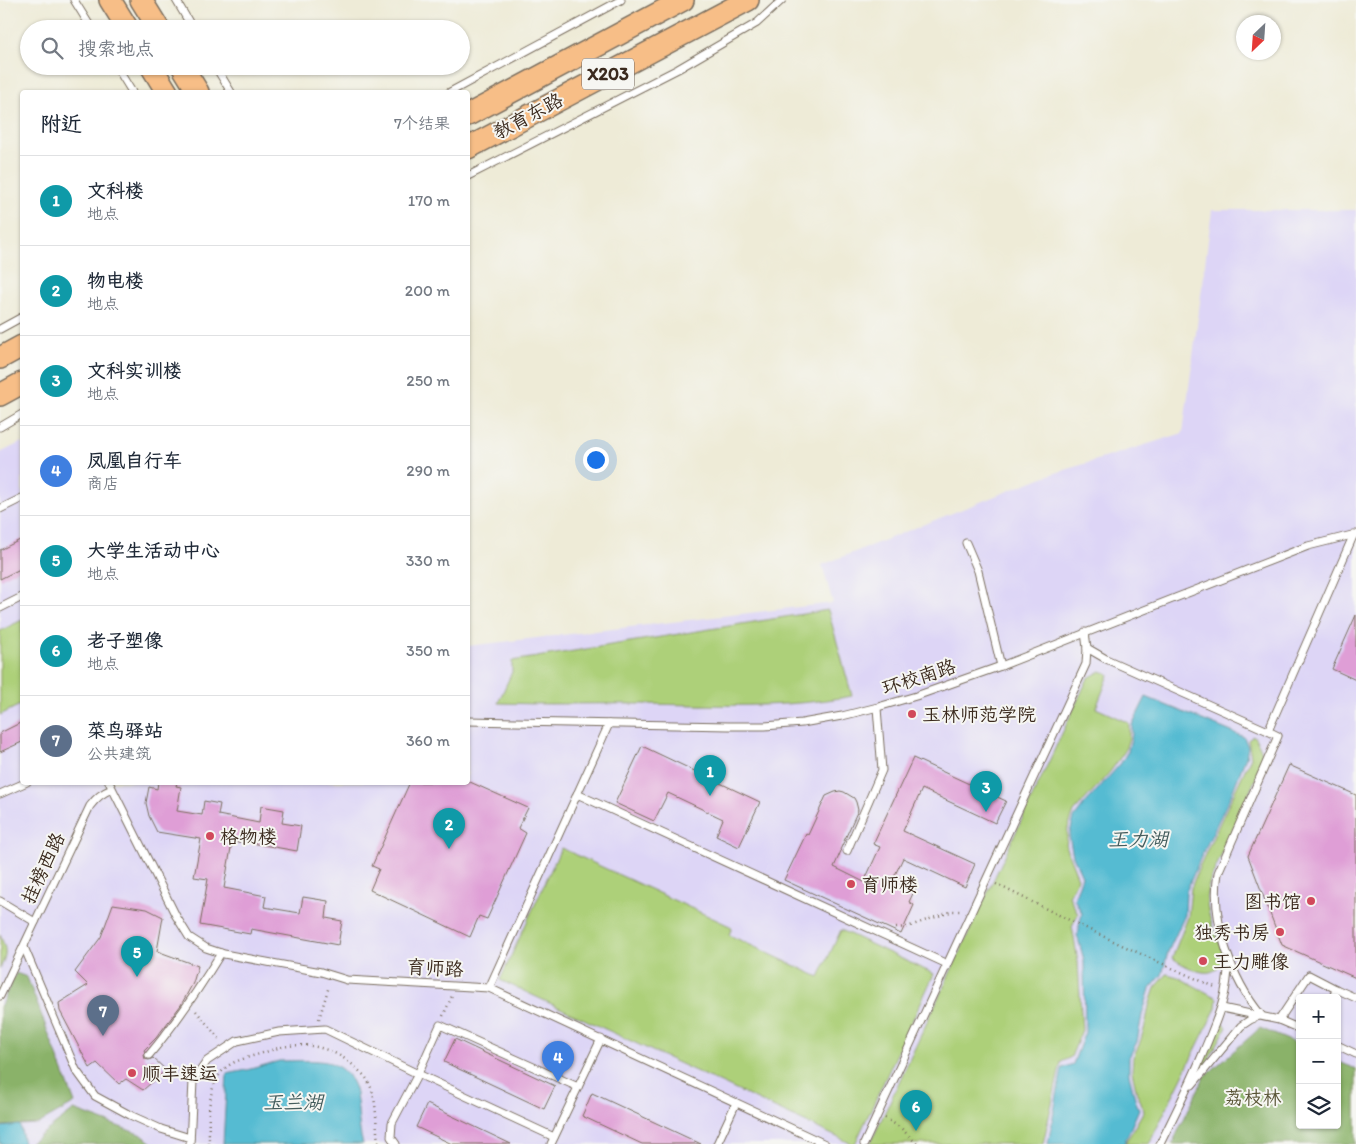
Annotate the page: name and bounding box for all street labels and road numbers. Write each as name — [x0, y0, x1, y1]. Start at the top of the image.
road number: X203 — [582, 59, 634, 90]
street label: 教育东路 — [489, 88, 567, 144]
street label: 环校南路 — [879, 654, 959, 700]
street label: 挂榜西路 — [17, 829, 69, 907]
street label: 育师路 — [406, 955, 464, 981]

